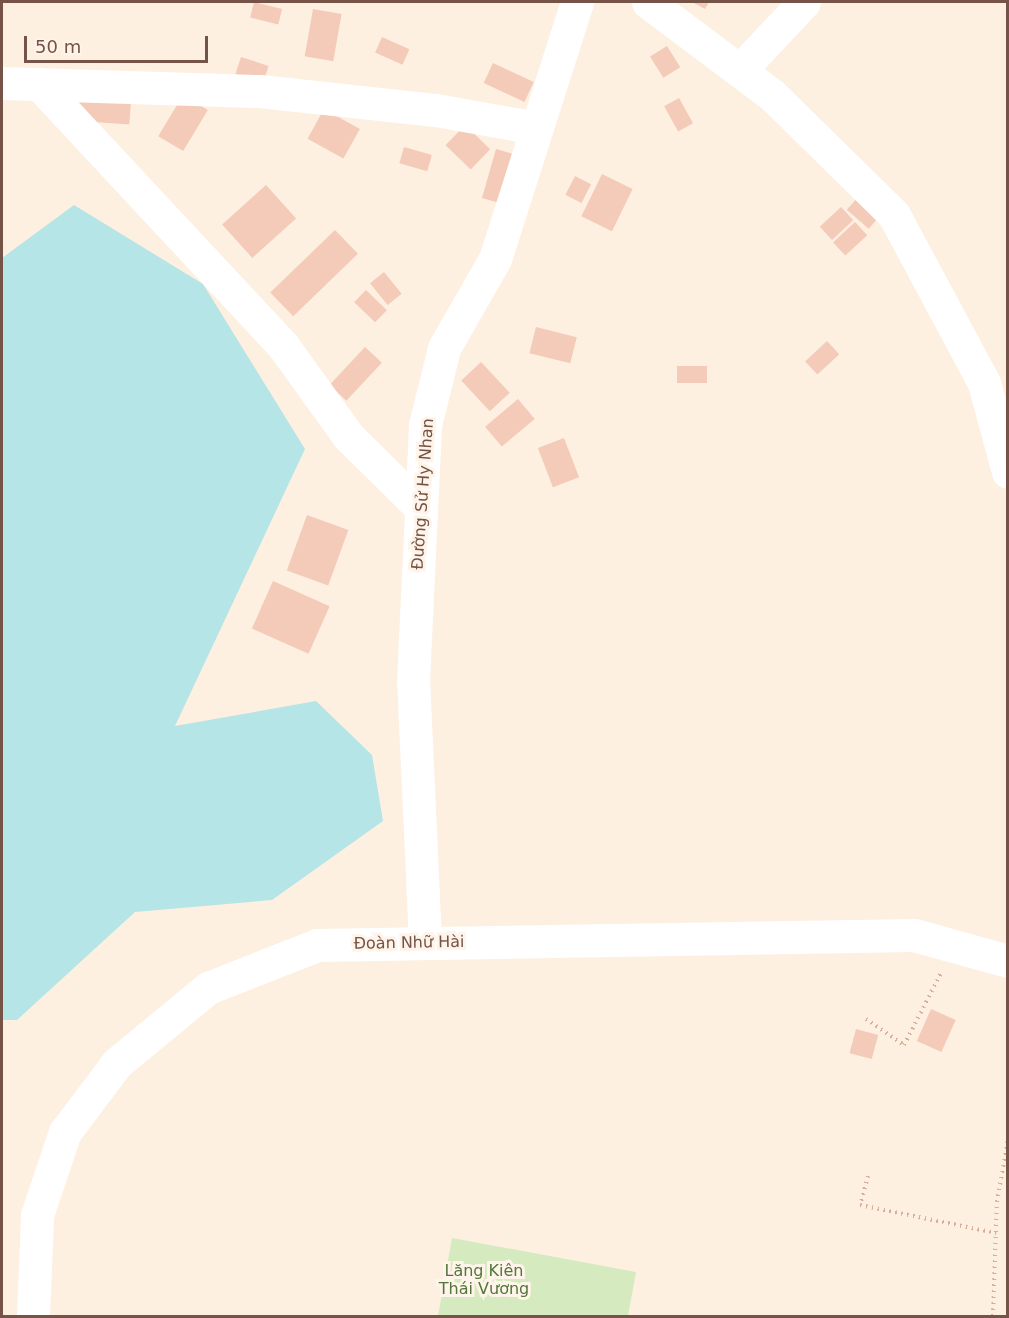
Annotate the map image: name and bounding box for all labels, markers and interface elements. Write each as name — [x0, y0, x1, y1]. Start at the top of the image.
scale bar — [27, 24, 212, 62]
text: 50 m — [35, 36, 81, 57]
street label: Đường Sử Hy Nhan — [408, 418, 438, 570]
street label: Đoàn Nhữ Hài — [353, 932, 465, 954]
park label: Lăng Kiên Thái Vương — [439, 1261, 529, 1299]

